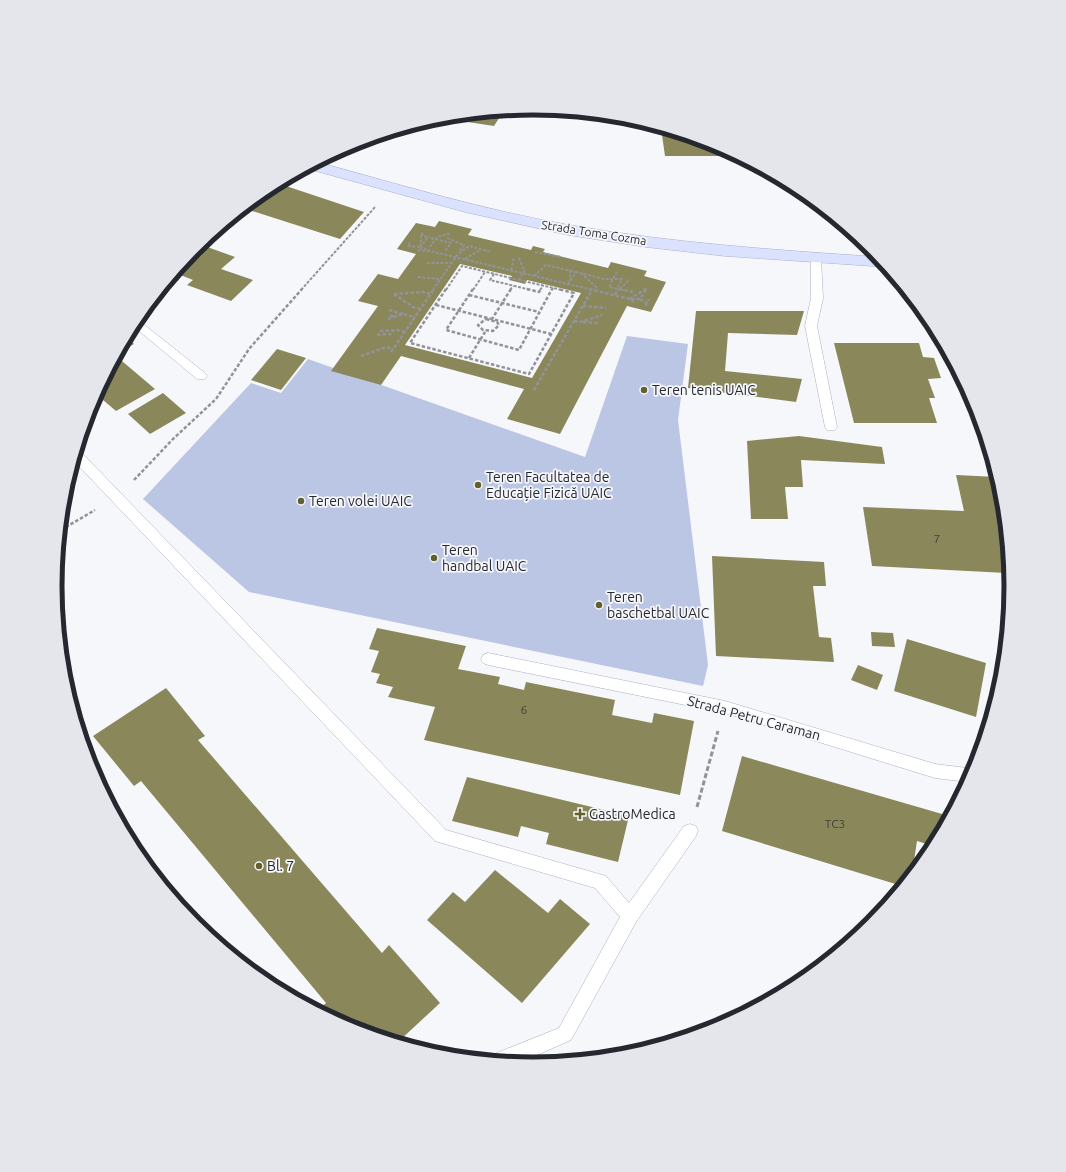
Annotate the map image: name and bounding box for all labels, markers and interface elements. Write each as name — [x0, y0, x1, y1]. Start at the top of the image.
street label: Strada Toma Cozma — [541, 218, 648, 247]
place label: Teren tenis UAIC — [652, 382, 756, 398]
marker: Teren tenis UAIC — [639, 385, 649, 395]
place label: Teren Facultatea de Educație Fizică UAIC — [486, 469, 612, 501]
marker: Teren Facultatea de Educație Fizică UAIC — [473, 480, 483, 490]
place label: Teren volei UAIC — [309, 493, 412, 509]
marker: Teren volei UAIC — [296, 496, 306, 506]
house number: 7 — [934, 532, 940, 545]
place label: Teren handbal UAIC — [442, 542, 527, 574]
marker: Teren handbal UAIC — [429, 553, 439, 563]
place label: Teren baschetbal UAIC — [607, 589, 710, 621]
marker: Teren baschetbal UAIC — [594, 600, 604, 610]
street label: Strada Petru Caraman — [686, 693, 822, 743]
house number: 6 — [521, 703, 528, 716]
place label: GastroMedica — [589, 806, 676, 822]
marker: GastroMedica — [574, 808, 586, 820]
house number: TC3 — [825, 817, 845, 830]
place label: Bl. 7 — [267, 858, 294, 874]
marker: Bl. 7 — [254, 861, 264, 871]

